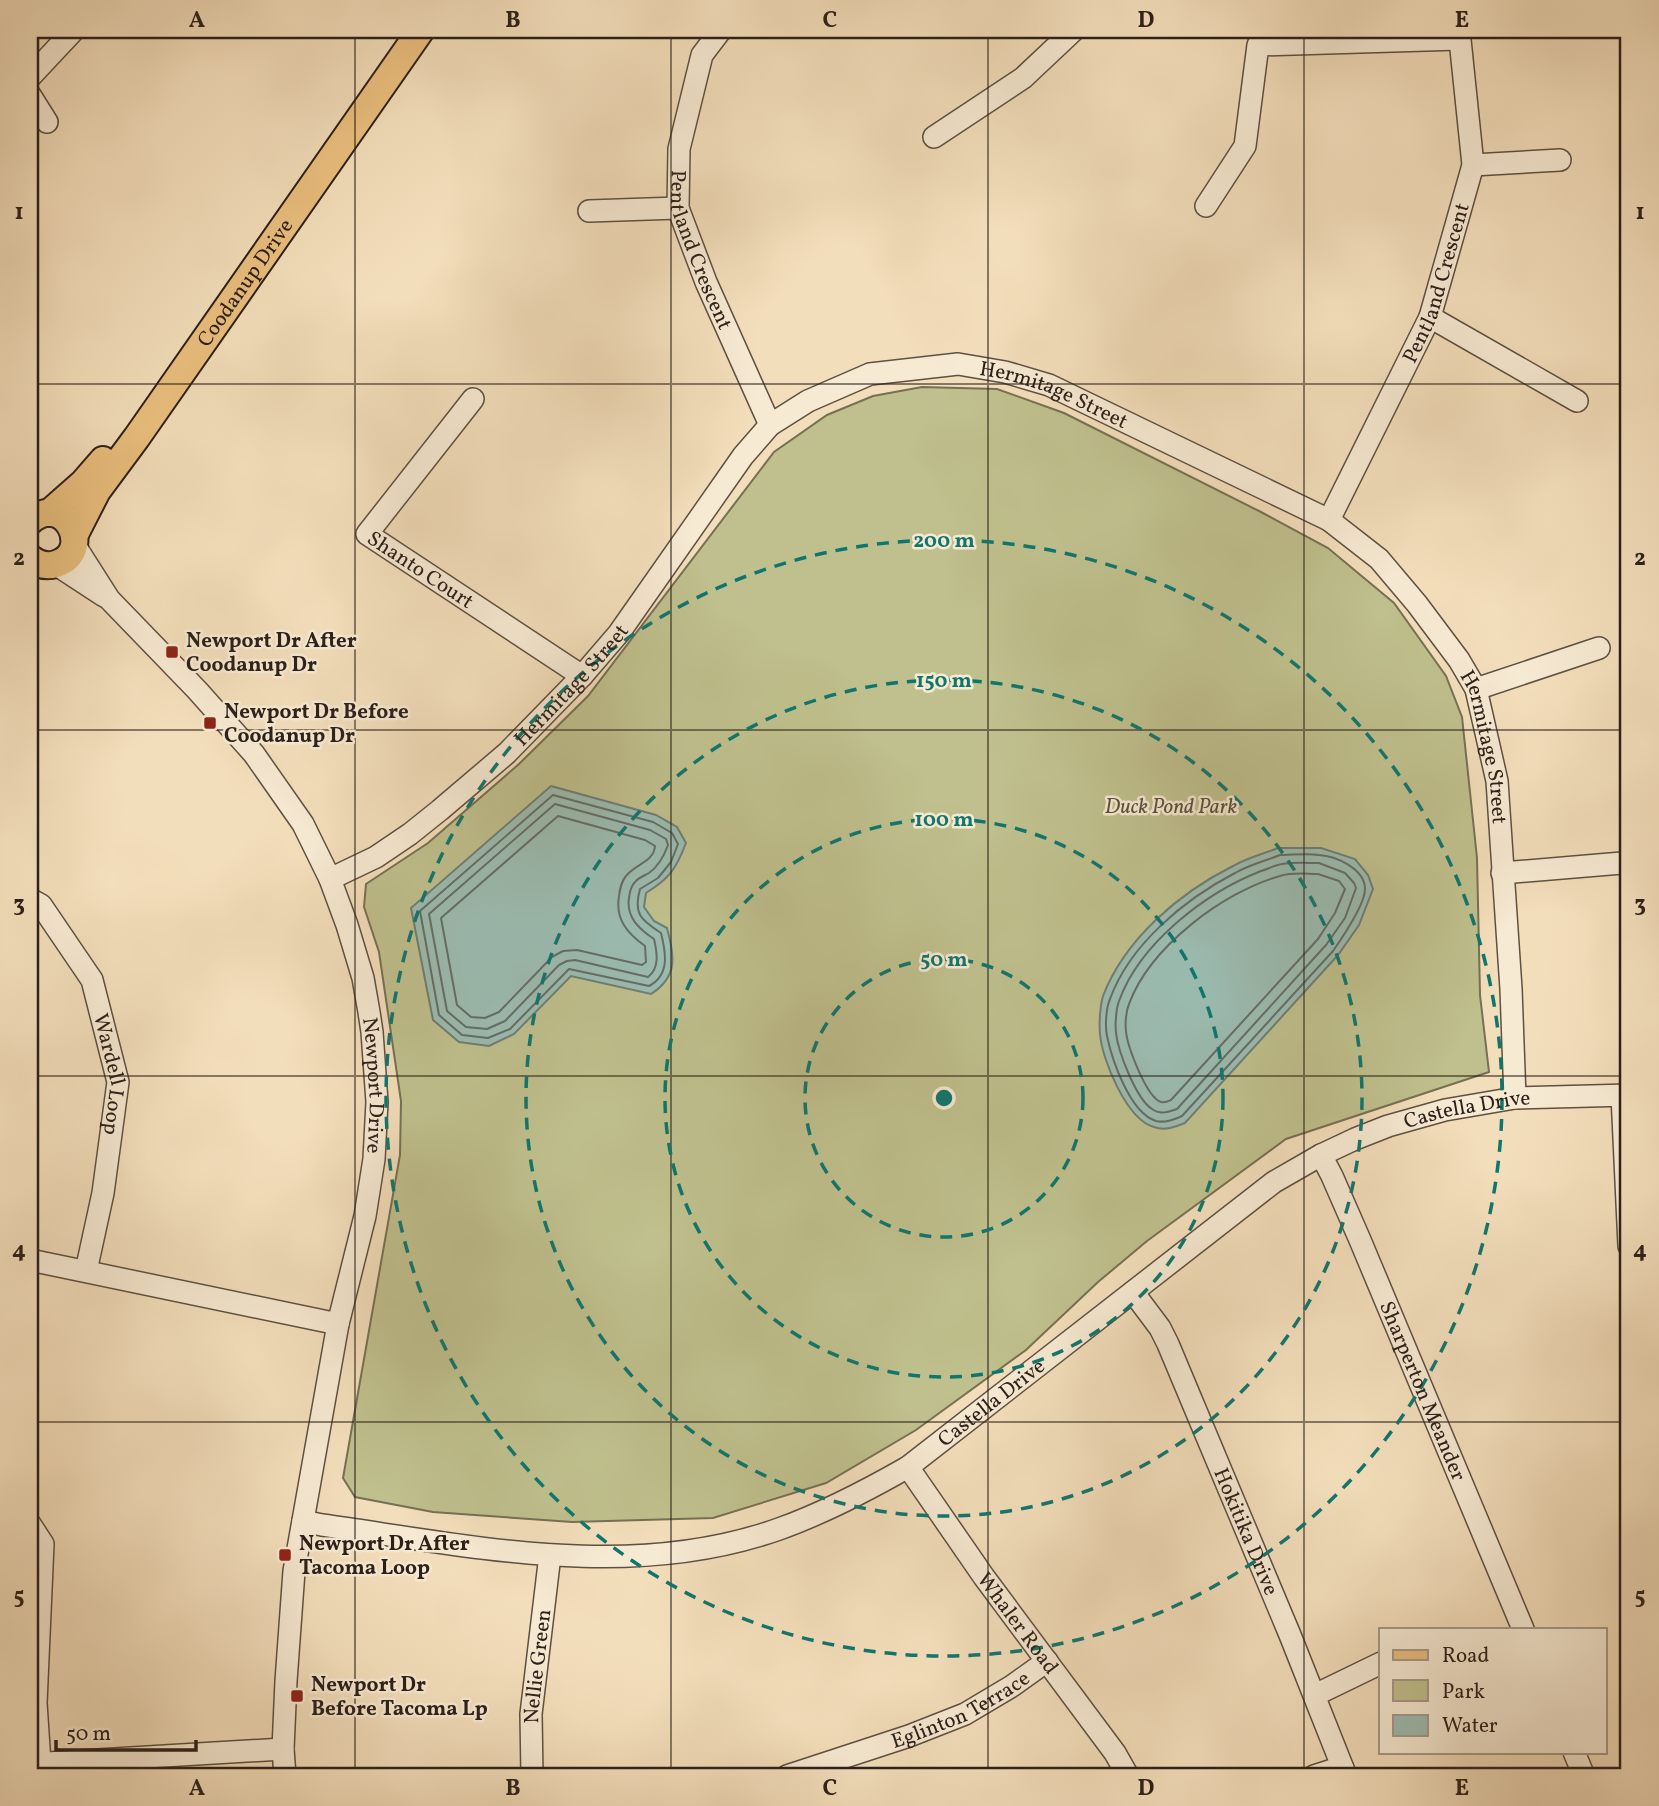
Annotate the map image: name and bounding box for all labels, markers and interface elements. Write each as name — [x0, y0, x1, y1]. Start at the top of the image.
text: A — [189, 5, 205, 37]
text: B — [505, 5, 521, 37]
text: C — [823, 5, 837, 37]
text: D — [1138, 5, 1155, 37]
text: E — [1455, 5, 1469, 37]
street label: Pentland Crescent — [662, 170, 739, 335]
text: 1 — [14, 197, 24, 229]
text: 1 — [1635, 197, 1645, 229]
street label: Pentland Crescent — [1396, 200, 1478, 369]
street label: Coodanup Drive — [191, 213, 301, 353]
street label: Hermitage Street — [977, 355, 1132, 437]
street label: Shanto Court — [361, 525, 479, 617]
text: 200 m — [913, 527, 975, 556]
text: 2 — [13, 543, 25, 575]
text: 2 — [1634, 543, 1646, 575]
street label: Hermitage Street — [508, 619, 637, 753]
place label: Newport Dr After Coodanup Dr — [186, 627, 357, 680]
marker: Newport Dr After Coodanup Dr — [164, 644, 180, 660]
street label: Hermitage Street — [1452, 665, 1513, 825]
text: 150 m — [916, 667, 972, 696]
place label: Newport Dr Before Coodanup Dr — [224, 698, 409, 751]
marker: Newport Dr Before Coodanup Dr — [202, 715, 218, 731]
park label: Duck Pond Park — [1105, 793, 1238, 822]
text: 100 m — [914, 806, 974, 835]
text: 3 — [13, 889, 25, 921]
text: 3 — [1634, 889, 1646, 921]
text: 50 m — [920, 946, 968, 975]
street label: Wardell Loop — [85, 1011, 131, 1137]
street label: Newport Drive — [354, 1016, 390, 1154]
street label: Castella Drive — [1401, 1084, 1531, 1137]
centre of rings — [932, 1086, 956, 1110]
text: 4 — [12, 1235, 26, 1267]
text: 4 — [1633, 1235, 1647, 1267]
street label: Sharperton Meander — [1371, 1297, 1472, 1486]
street label: Castella Drive — [932, 1352, 1052, 1455]
street label: Hokitika Drive — [1206, 1464, 1285, 1600]
place label: Newport Dr After Tacoma Loop — [299, 1530, 470, 1583]
marker: Newport Dr After Tacoma Loop — [277, 1547, 293, 1563]
street label: Whaler Road — [969, 1567, 1065, 1681]
text: 5 — [13, 1581, 25, 1613]
text: 5 — [1634, 1581, 1646, 1613]
street label: Nellie Green — [518, 1608, 559, 1724]
legend — [1379, 1628, 1606, 1754]
text: Road — [1442, 1642, 1489, 1671]
street label: Eglinton Terrace — [888, 1665, 1036, 1757]
place label: Newport Dr Before Tacoma Lp — [311, 1671, 488, 1724]
text: Park — [1442, 1678, 1485, 1707]
marker: Newport Dr Before Tacoma Lp — [289, 1688, 305, 1704]
scale bar — [56, 1708, 196, 1752]
text: Water — [1442, 1712, 1498, 1741]
text: 50 m — [66, 1720, 111, 1749]
text: A — [189, 1773, 205, 1805]
text: B — [505, 1773, 521, 1805]
text: C — [823, 1773, 837, 1805]
text: D — [1138, 1773, 1155, 1805]
text: E — [1455, 1773, 1469, 1805]

